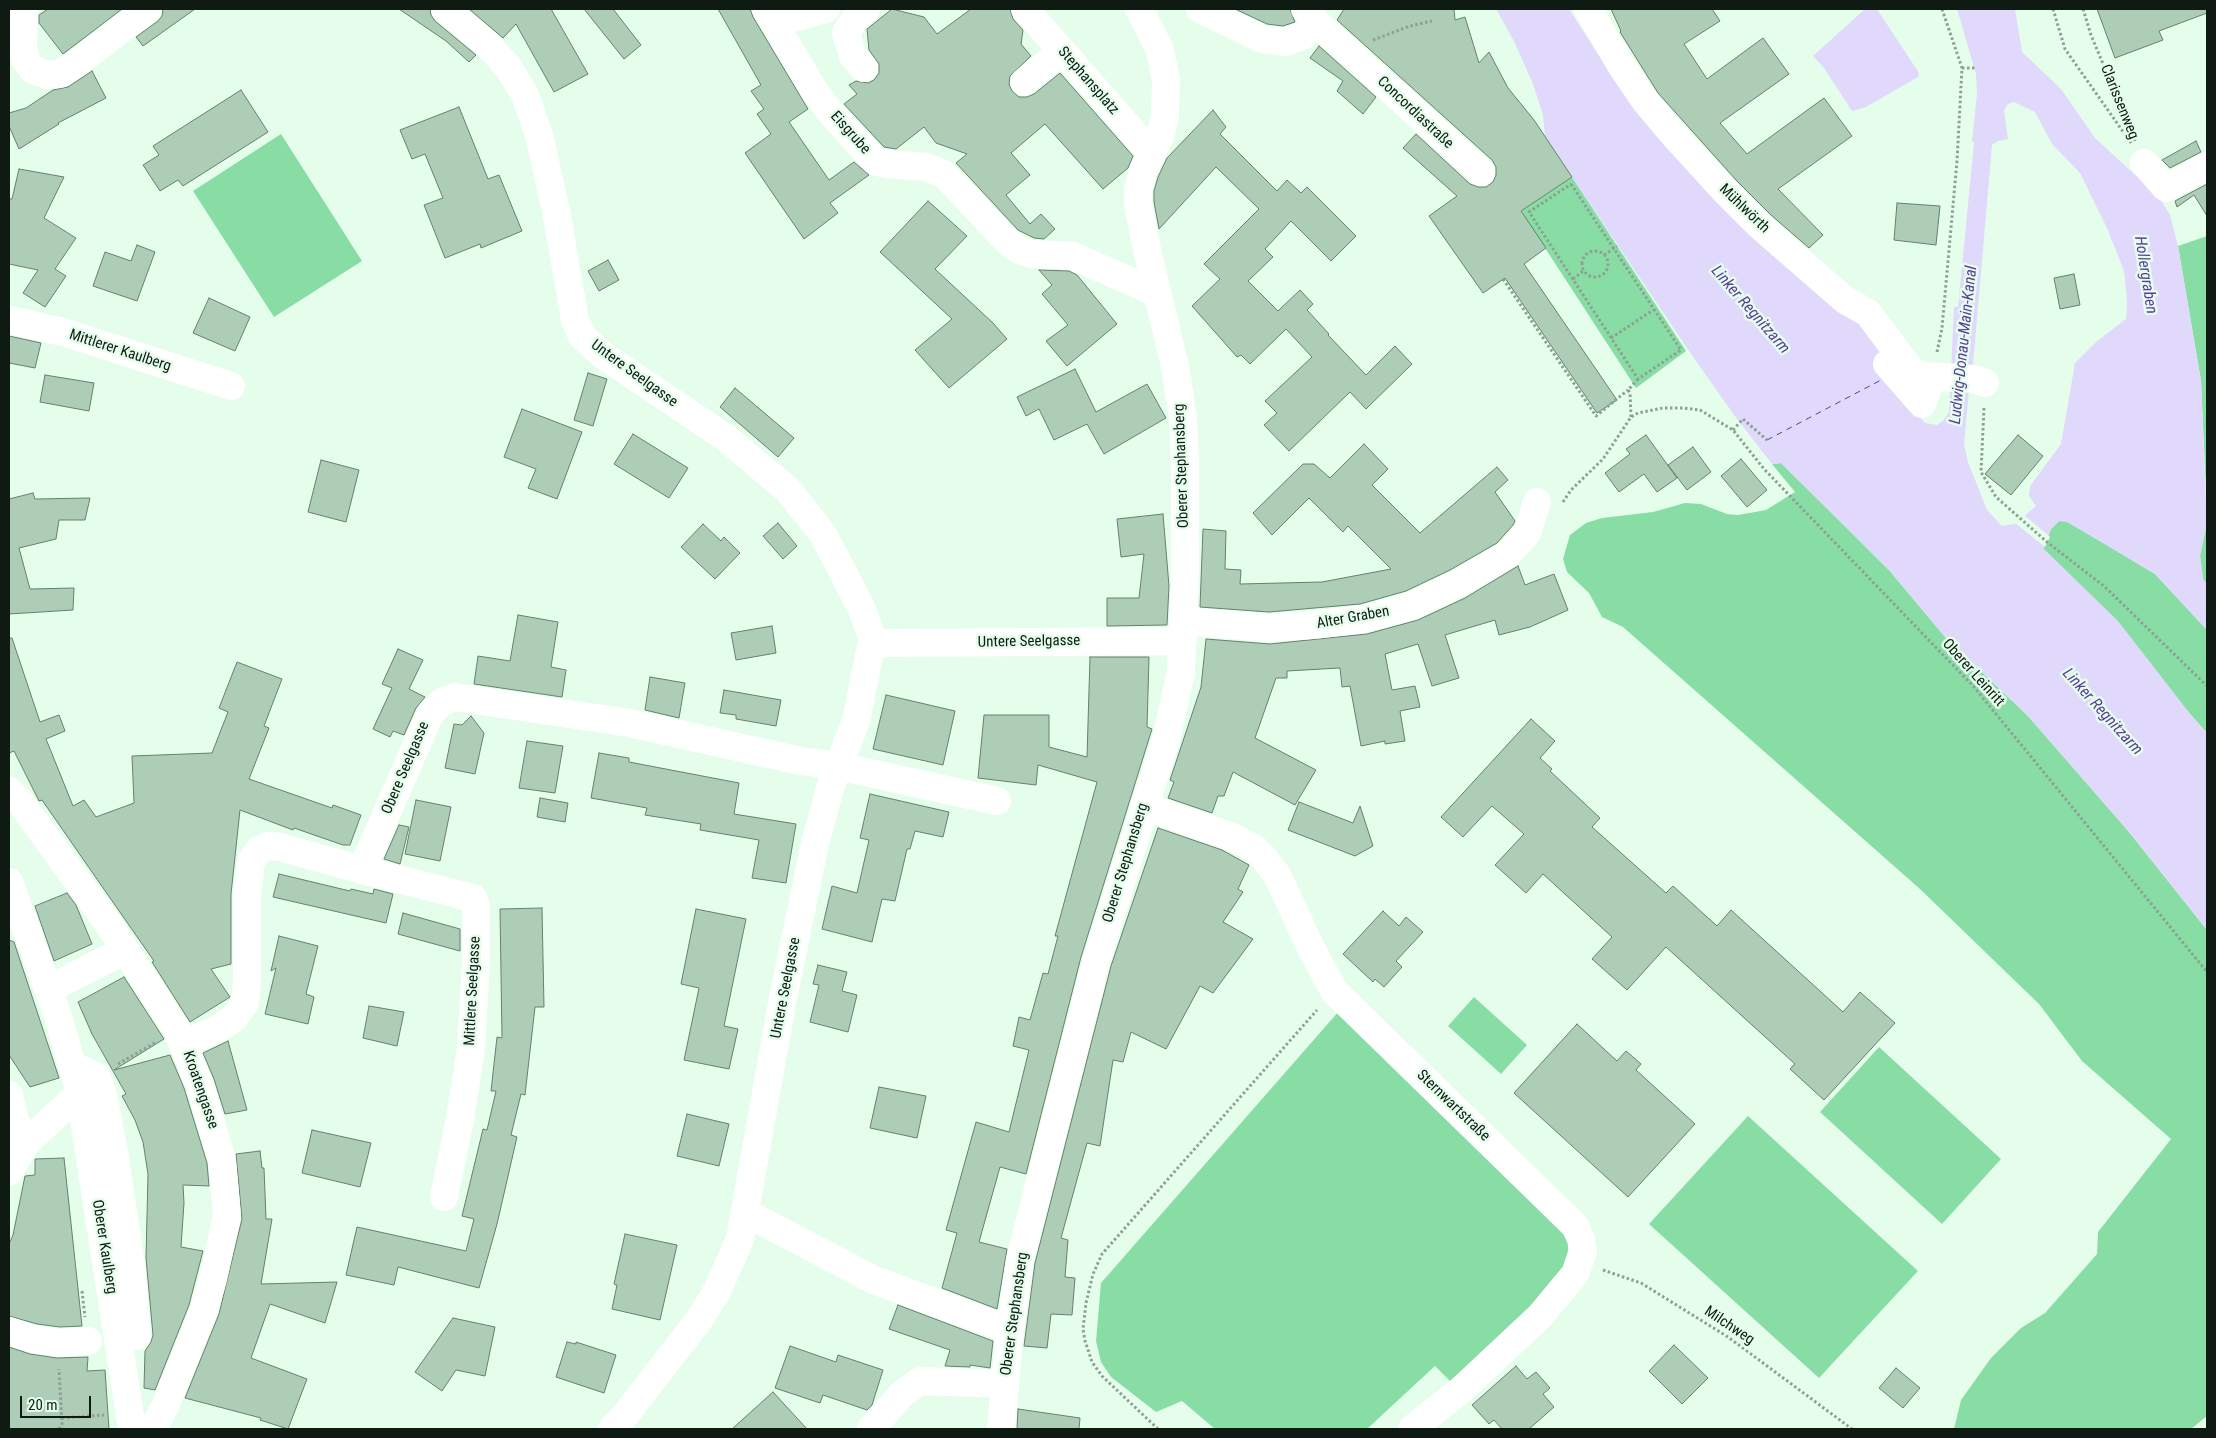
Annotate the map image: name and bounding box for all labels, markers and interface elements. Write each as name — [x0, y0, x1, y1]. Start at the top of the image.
street label: Stephansplatz — [1054, 43, 1122, 119]
street label: Clarissenweg — [2096, 62, 2142, 142]
street label: Concordiastraße — [1373, 73, 1457, 153]
street label: Eisgrube — [826, 108, 874, 158]
street label: Mühlwörth — [1715, 181, 1773, 237]
water label: Hollergraben — [2129, 235, 2161, 315]
water label: Linker Regnitzarm — [1707, 262, 1793, 358]
water label: Ludwig-Donau-Main-Kanal — [1946, 265, 1982, 425]
street label: Mittlerer Kaulberg — [67, 326, 173, 376]
street label: Untere Seelgasse — [587, 337, 681, 411]
street label: Oberer Stephansberg — [1171, 404, 1193, 528]
street label: Alter Graben — [1315, 603, 1391, 633]
street label: Untere Seelgasse — [978, 632, 1080, 652]
street label: Oberer Leinritt — [1938, 636, 2008, 710]
water label: Linker Regnitzarm — [2058, 665, 2146, 759]
street label: Obere Seelgasse — [378, 719, 434, 817]
street label: Oberer Stephansberg — [1099, 801, 1153, 925]
street label: Mittlere Seelgasse — [461, 936, 485, 1046]
street label: Untere Seelgasse — [767, 936, 805, 1040]
street label: Kroatengasse — [178, 1049, 222, 1131]
street label: Sternwartstraße — [1413, 1067, 1493, 1145]
street label: Oberer Kaulberg — [88, 1199, 120, 1295]
street label: Oberer Stephansberg — [997, 1251, 1033, 1377]
street label: Milchweg — [1701, 1303, 1757, 1349]
scale bar — [22, 1386, 94, 1418]
text: 20 m — [28, 1396, 58, 1414]

